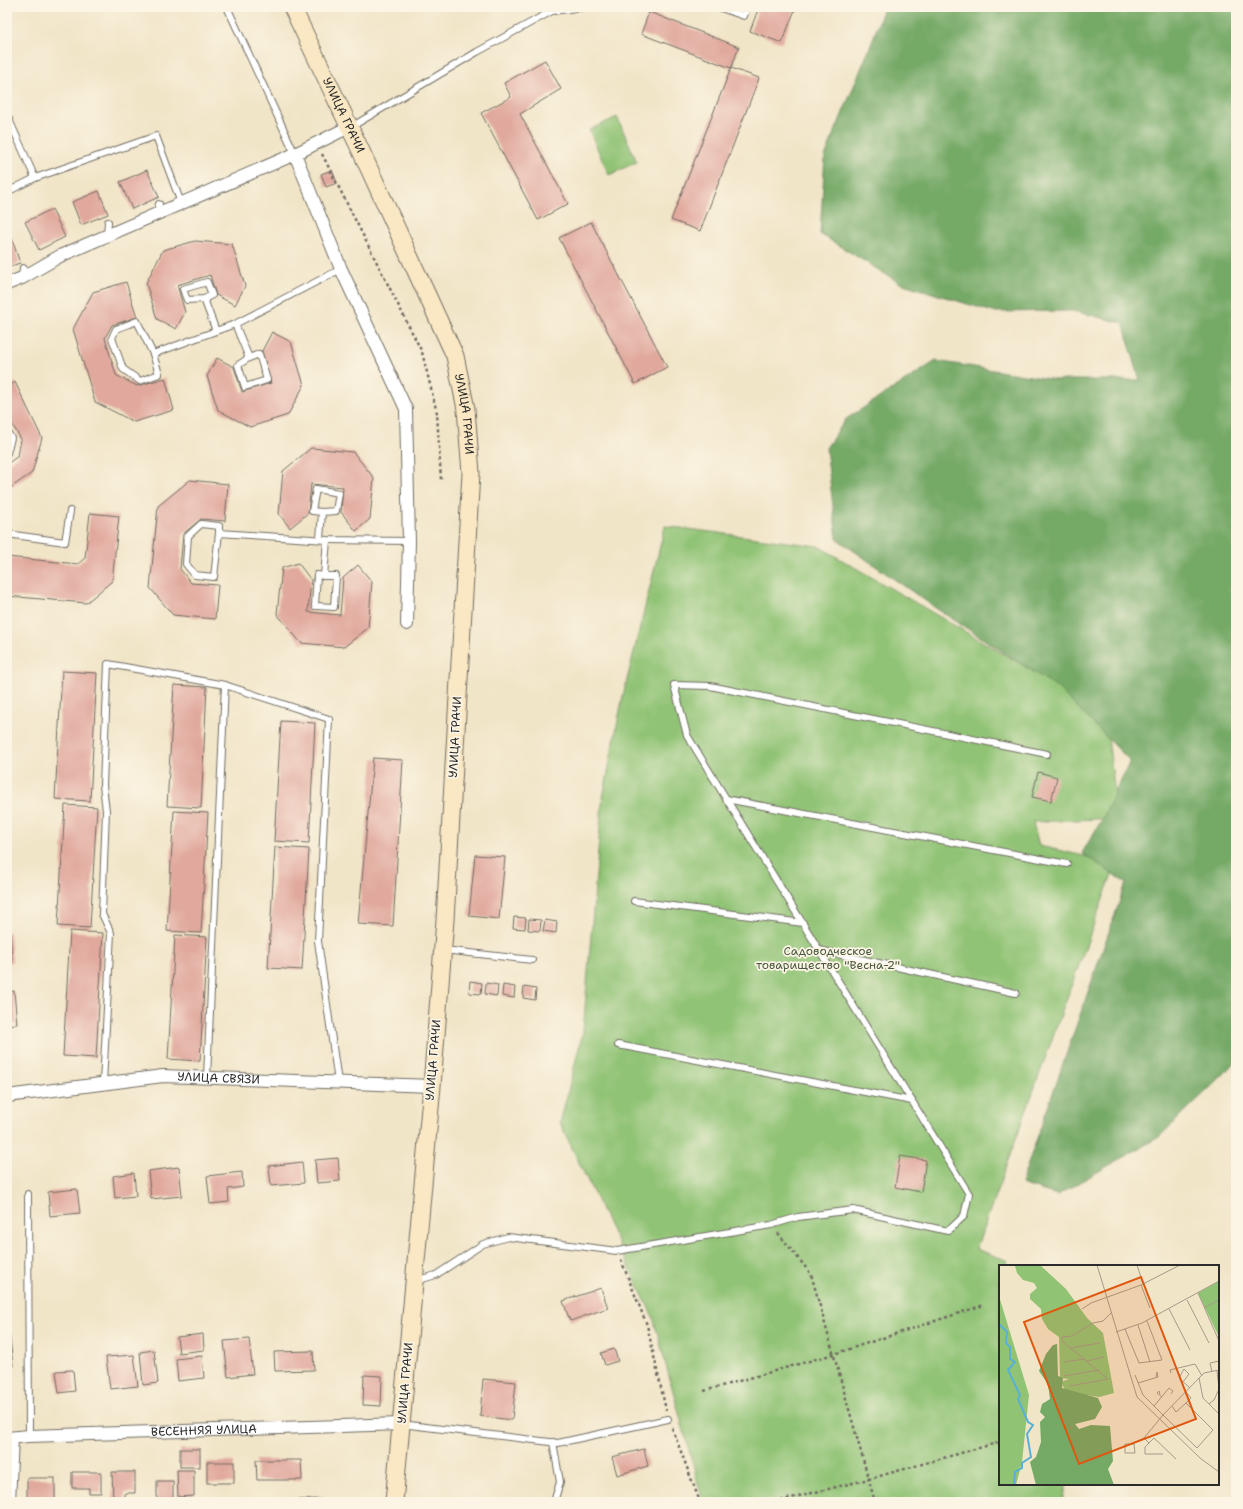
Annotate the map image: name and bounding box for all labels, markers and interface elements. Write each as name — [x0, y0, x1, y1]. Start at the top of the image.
street label: УЛИЦА ГРАЧИ — [319, 75, 369, 156]
street label: УЛИЦА ГРАЧИ — [451, 372, 478, 455]
street label: УЛИЦА ГРАЧИ — [445, 696, 465, 778]
park label: Садоводческое товарищество "Весна-2" — [756, 943, 900, 973]
street label: УЛИЦА ГРАЧИ — [421, 1019, 445, 1101]
street label: УЛИЦА СВЯЗИ — [177, 1069, 260, 1088]
inset map — [999, 1265, 1219, 1485]
street label: УЛИЦА ГРАЧИ — [393, 1342, 417, 1424]
street label: ВЕСЕННЯЯ УЛИЦА — [151, 1421, 257, 1440]

